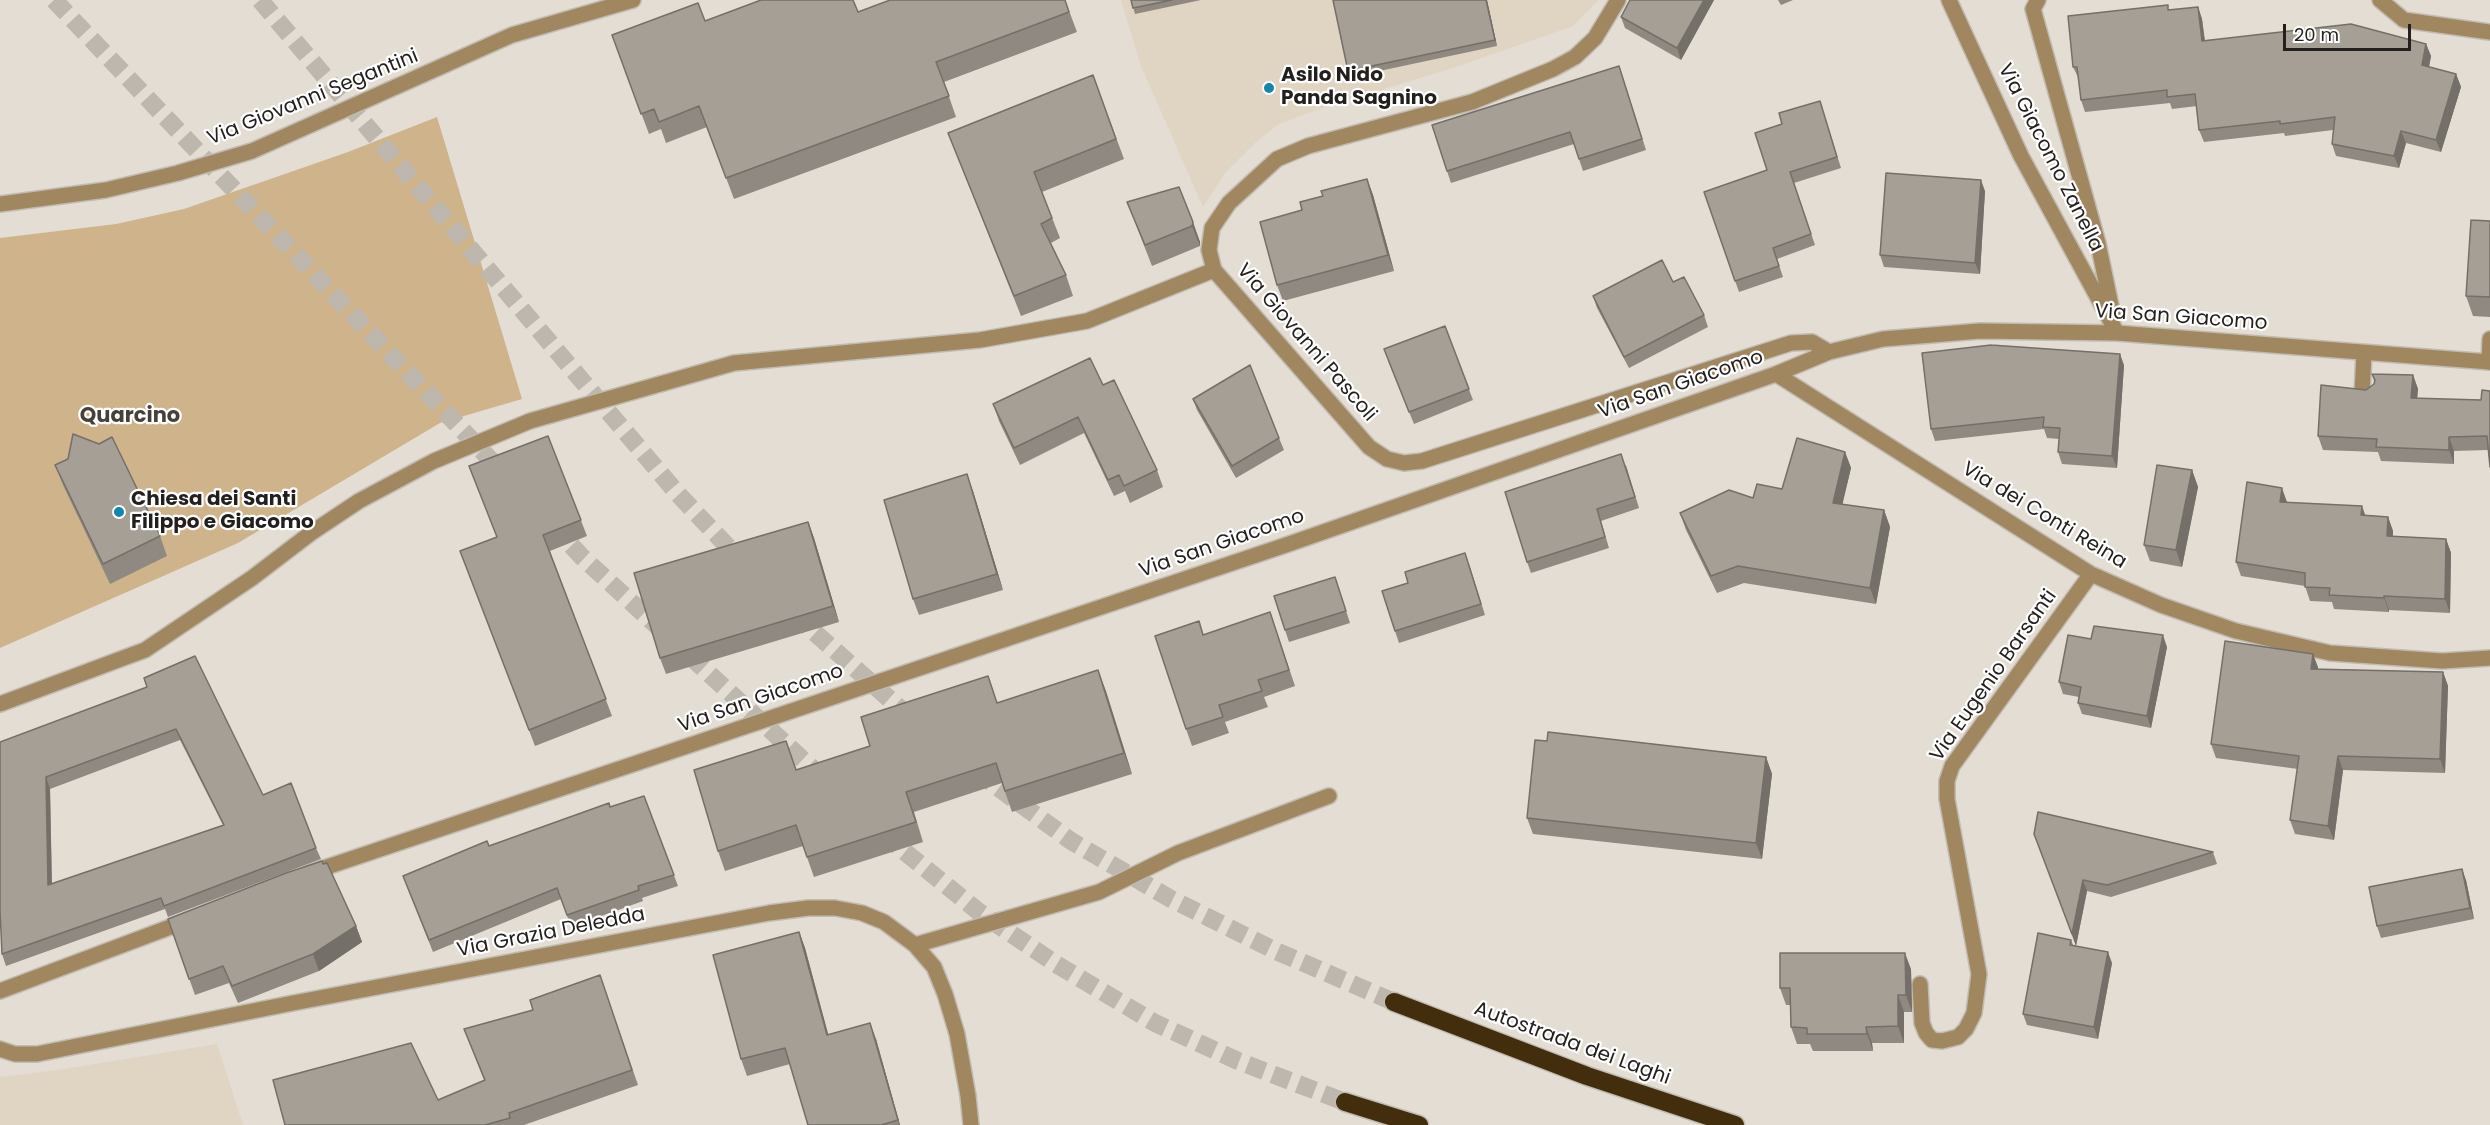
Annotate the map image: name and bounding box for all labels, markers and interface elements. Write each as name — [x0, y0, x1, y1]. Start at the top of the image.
scale bar — [2286, 12, 2414, 50]
text: 20 m — [2294, 22, 2339, 47]
street label: Via Giovanni Segantini — [204, 45, 422, 151]
street label: Via Giacomo Zanella — [1992, 60, 2108, 256]
place label: Asilo Nido Panda Sagnino — [1281, 64, 1437, 111]
marker: Asilo Nido Panda Sagnino — [1262, 81, 1276, 95]
street label: Via Giovanni Pascoli — [1231, 259, 1381, 427]
street label: Via San Giacomo — [2094, 300, 2268, 336]
street label: Via San Giacomo — [1595, 345, 1767, 425]
district label: Quarcino — [80, 404, 180, 430]
street label: Via dei Conti Reina — [1957, 457, 2131, 575]
place label: Chiesa dei Santi Filippo e Giacomo — [131, 488, 314, 535]
street label: Via San Giacomo — [1136, 504, 1308, 584]
marker: Chiesa dei Santi Filippo e Giacomo — [112, 505, 126, 519]
street label: Via Eugenio Barsanti — [1926, 585, 2062, 767]
street label: Via San Giacomo — [675, 659, 847, 739]
street label: Via Grazia Deledda — [455, 903, 647, 963]
street label: Autostrada dei Laghi — [1471, 997, 1673, 1091]

